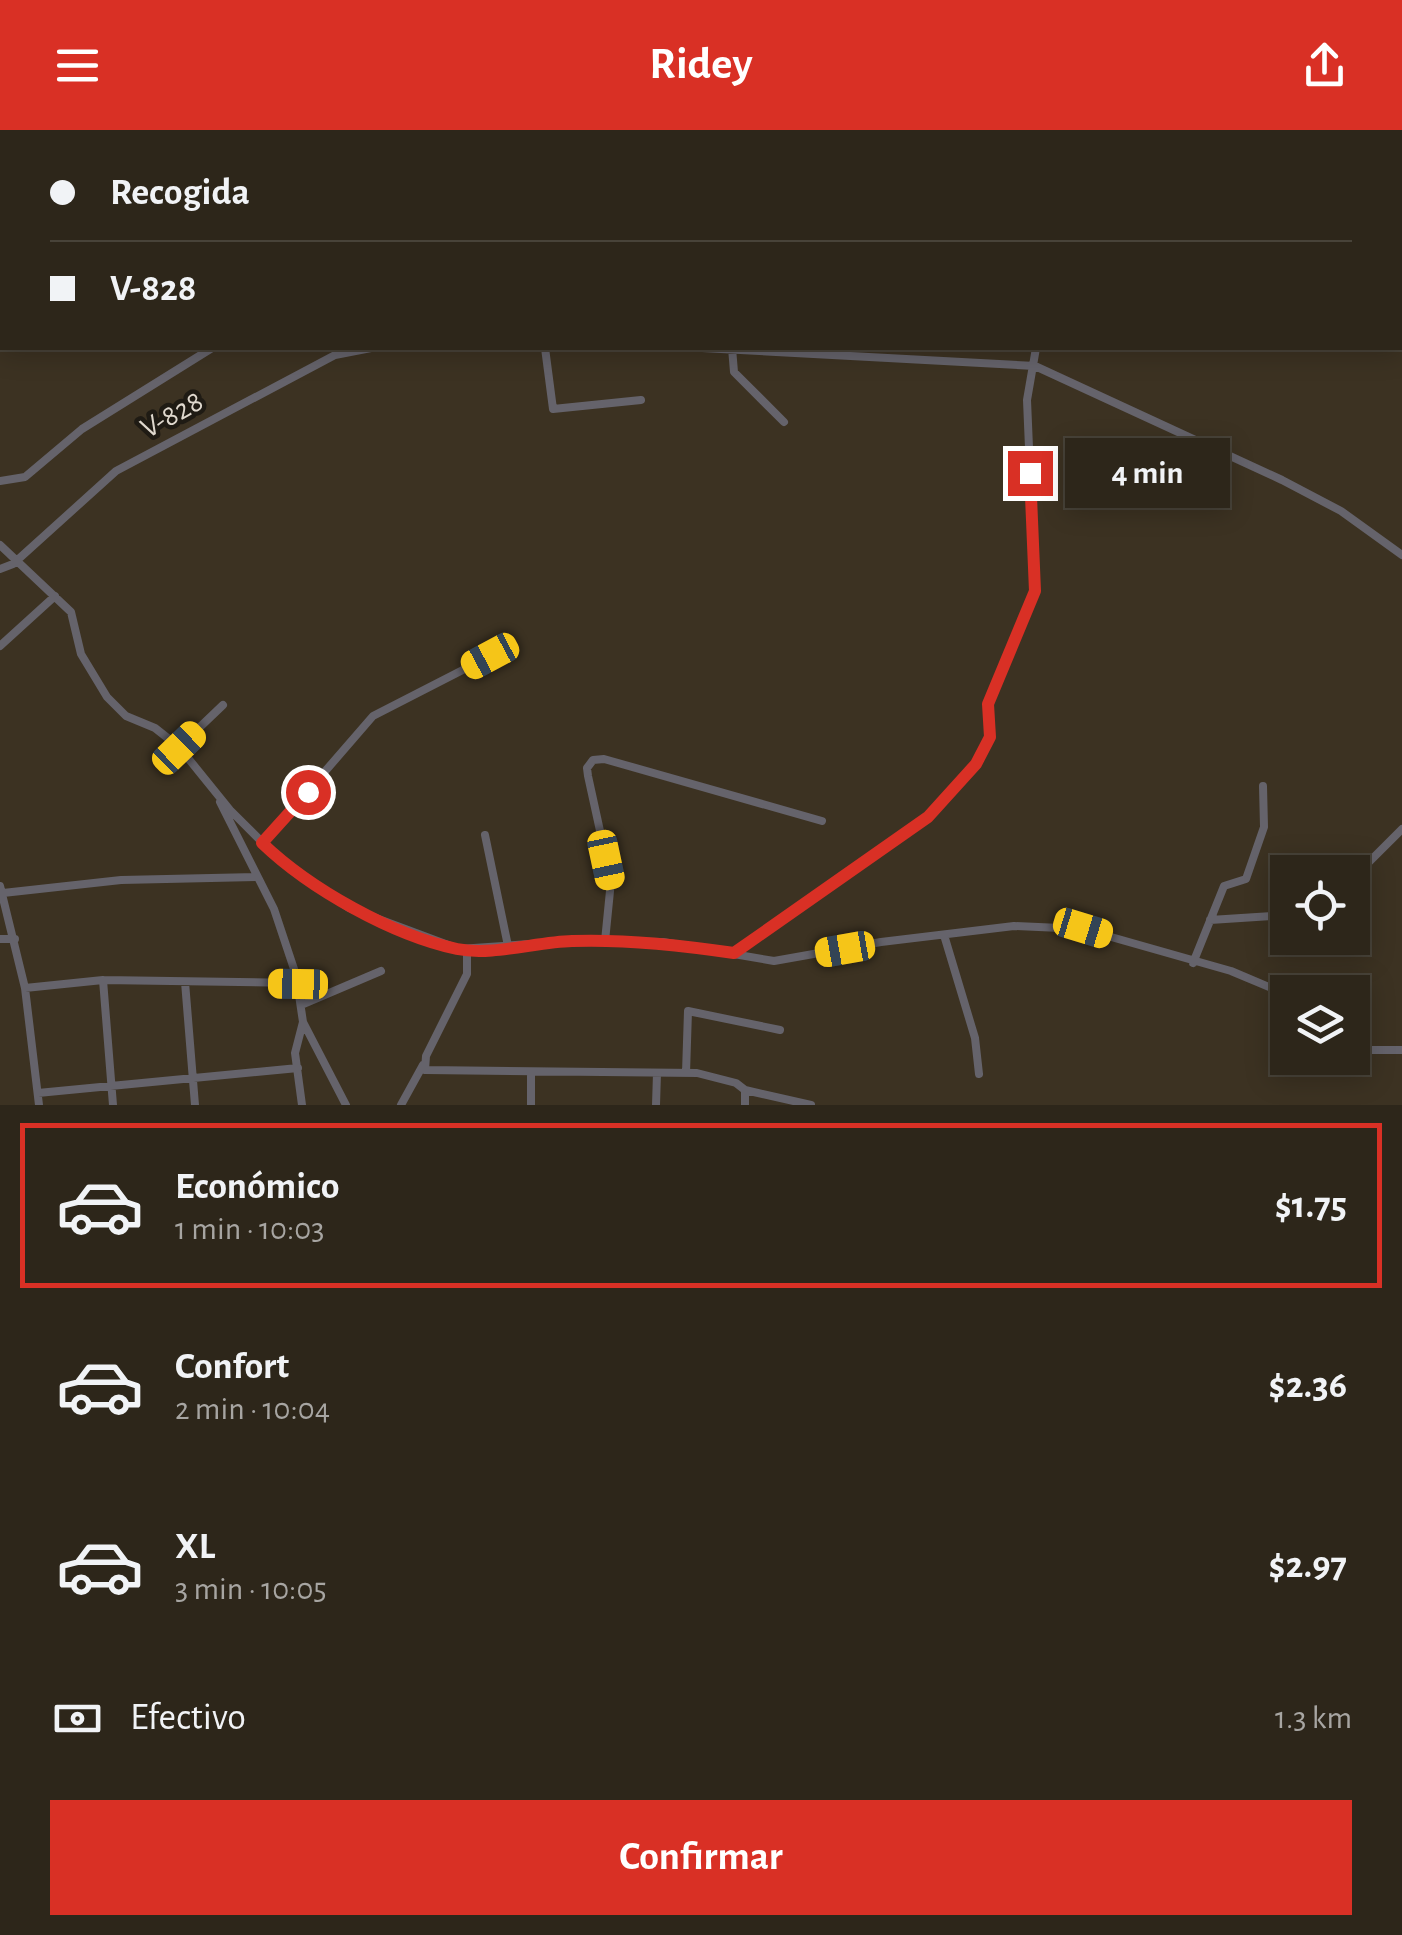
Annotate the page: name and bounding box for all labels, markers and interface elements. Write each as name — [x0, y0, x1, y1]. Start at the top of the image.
icon: menu — [50, 38, 105, 93]
icon: share — [1297, 38, 1352, 93]
text: Ridey — [649, 42, 753, 87]
text: Recogida — [110, 174, 250, 212]
text: V-828 — [110, 270, 197, 308]
street label: V-828 — [136, 386, 208, 444]
callout: 4 min — [1065, 438, 1230, 508]
route end — [1008, 451, 1053, 496]
text: 4 min — [1111, 457, 1184, 489]
car — [456, 629, 524, 683]
car — [147, 716, 211, 780]
route start — [286, 770, 331, 815]
car — [585, 828, 627, 892]
map controls — [1270, 855, 1370, 1075]
button: locate — [1270, 855, 1370, 955]
car — [1050, 905, 1116, 951]
car — [813, 929, 877, 969]
car — [268, 968, 328, 1000]
button: layers — [1270, 975, 1370, 1075]
icon: car — [55, 1161, 145, 1251]
text: Económico — [175, 1168, 339, 1206]
text: $1.75 — [1275, 1187, 1347, 1225]
text: 1 min · 10:03 — [175, 1213, 324, 1245]
icon: car — [55, 1341, 145, 1431]
text: Confort — [175, 1348, 289, 1386]
text: $2.36 — [1269, 1367, 1347, 1405]
text: 2 min · 10:04 — [175, 1393, 330, 1425]
icon: car — [55, 1521, 145, 1611]
text: XL — [175, 1528, 215, 1566]
text: $2.97 — [1269, 1547, 1347, 1585]
text: 3 min · 10:05 — [175, 1573, 327, 1605]
icon: cash — [50, 1691, 105, 1746]
text: Efectivo — [130, 1699, 246, 1737]
text: 1.3 km — [1275, 1702, 1352, 1734]
button: Confirmar — [50, 1800, 1352, 1915]

